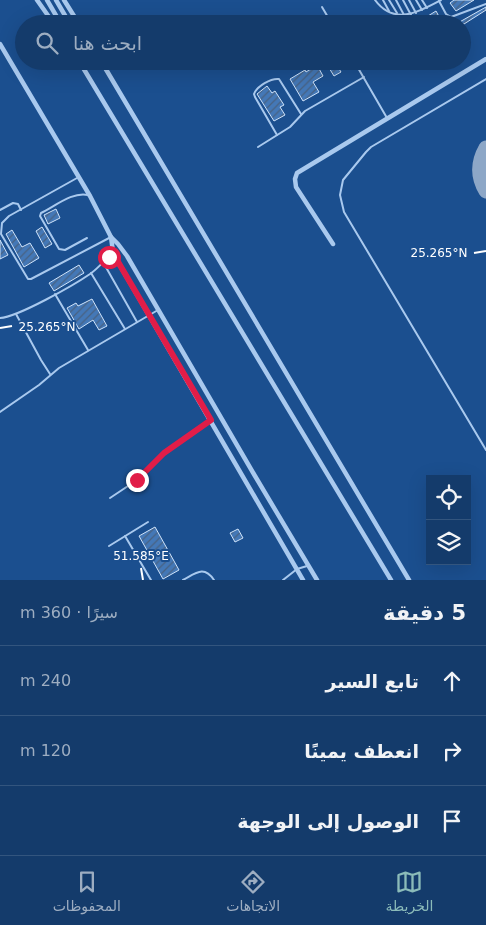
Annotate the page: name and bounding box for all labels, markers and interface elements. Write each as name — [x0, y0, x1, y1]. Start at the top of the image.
search box — [15, 15, 471, 70]
icon: search — [33, 29, 61, 57]
text: ابحث هنا — [73, 32, 142, 54]
route start — [98, 246, 121, 269]
text: 25.265°N — [411, 246, 467, 260]
text: 25.265°N — [19, 320, 75, 334]
route end — [126, 469, 149, 492]
map controls — [426, 475, 471, 565]
button: locate — [426, 475, 471, 520]
button: layers — [426, 520, 471, 565]
text: 51.585°E — [113, 549, 169, 563]
text: 5 دقيقة — [383, 601, 466, 625]
text: سيرًا · 360 m — [20, 603, 118, 622]
icon: ahead — [438, 667, 466, 695]
text: تابع السير — [325, 670, 419, 692]
text: 240 m — [20, 671, 71, 690]
icon: right — [438, 737, 466, 765]
text: انعطف يمينًا — [304, 740, 419, 762]
text: 120 m — [20, 741, 71, 760]
icon: arrive — [438, 807, 466, 835]
text: الوصول إلى الوجهة — [237, 810, 419, 832]
tab: المحفوظات — [53, 868, 121, 914]
tab: الاتجاهات — [226, 868, 280, 914]
tab: الخريطة — [386, 868, 433, 914]

